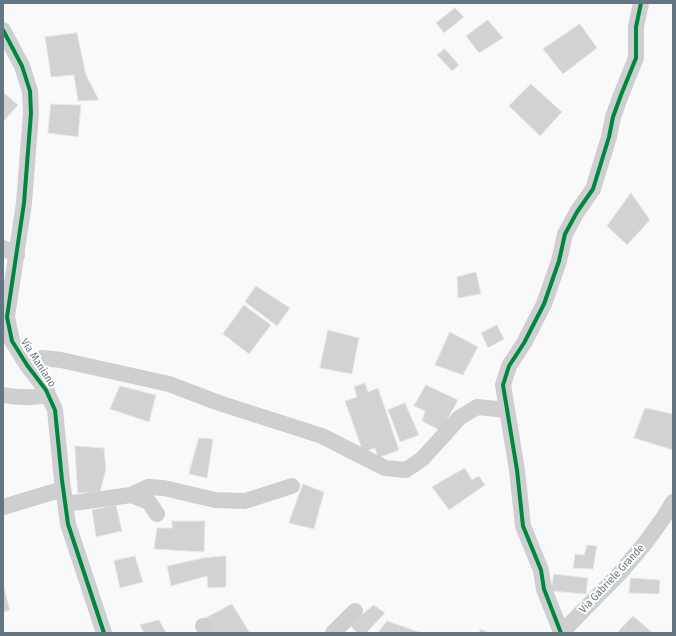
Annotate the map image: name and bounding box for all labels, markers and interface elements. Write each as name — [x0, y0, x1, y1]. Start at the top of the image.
street label: Via Maniano — [17, 336, 59, 390]
street label: Via Gabriele Grande — [577, 542, 647, 616]

